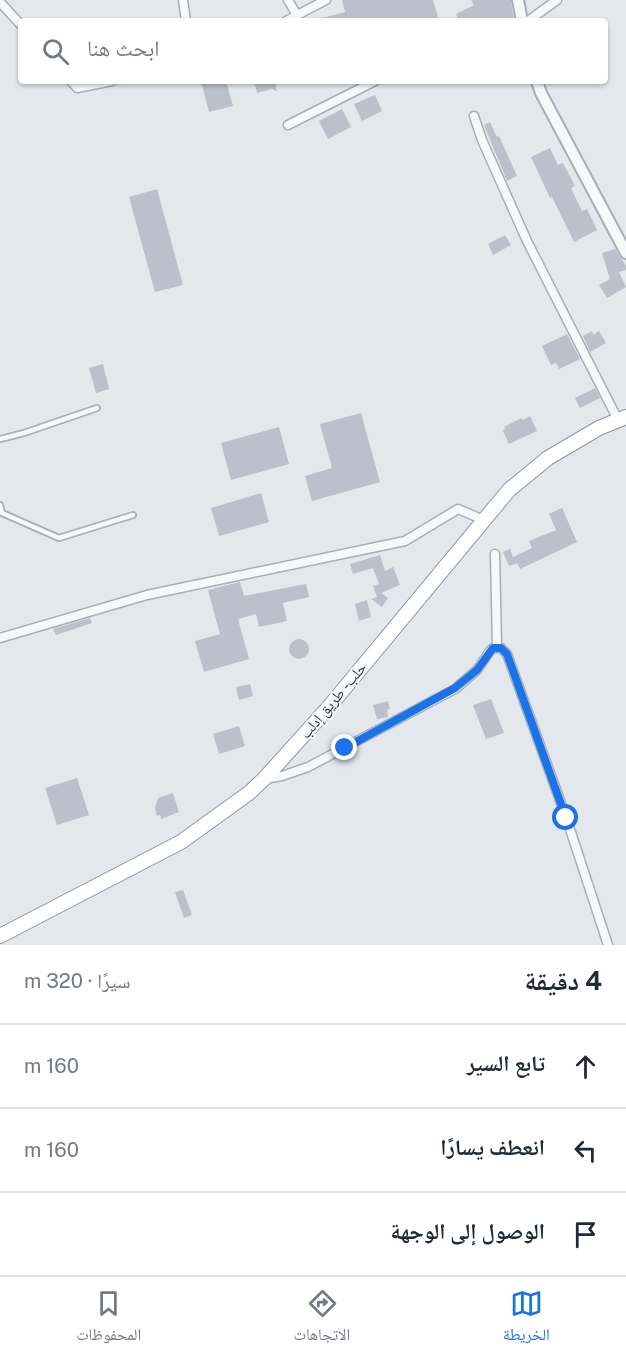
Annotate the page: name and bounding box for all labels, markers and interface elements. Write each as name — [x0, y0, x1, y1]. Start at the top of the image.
search box — [18, 18, 608, 84]
icon: search — [39, 35, 72, 68]
text: ابحث هنا — [87, 35, 159, 61]
street label: حلب - طريق إدلب — [296, 658, 372, 743]
route end — [331, 734, 357, 760]
route start — [552, 804, 578, 830]
text: 4 دقيقة — [524, 965, 602, 996]
text: سيرًا · 320 m — [24, 969, 130, 993]
text: تابع السير — [467, 1050, 545, 1076]
icon: ahead — [569, 1050, 602, 1083]
text: 160 m — [24, 1054, 79, 1078]
text: انعطف يسارًا — [440, 1134, 545, 1160]
icon: left — [569, 1134, 602, 1167]
text: 160 m — [24, 1138, 79, 1162]
text: الوصول إلى الوجهة — [390, 1218, 545, 1244]
icon: arrive — [569, 1218, 602, 1251]
tab: المحفوظات — [76, 1287, 141, 1350]
tab: الاتجاهات — [294, 1287, 350, 1350]
tab: الخريطة — [503, 1287, 550, 1350]

